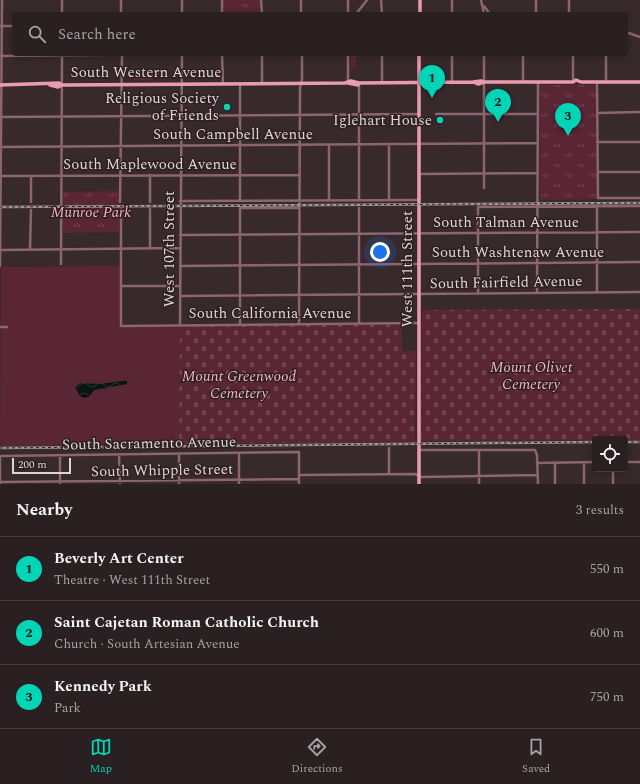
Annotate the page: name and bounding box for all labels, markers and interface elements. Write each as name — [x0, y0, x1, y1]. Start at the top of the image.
search box — [12, 12, 628, 56]
icon: search — [26, 23, 48, 45]
text: Search here — [58, 23, 136, 46]
street label: South Western Avenue — [70, 61, 222, 84]
pin: 1 — [419, 65, 445, 98]
place label: Religious Society of Friends — [105, 87, 220, 127]
pin: 2 — [485, 89, 511, 122]
marker: Religious Society of Friends — [222, 102, 232, 112]
pin: 3 — [555, 103, 581, 136]
place label: Iglehart House — [333, 109, 432, 132]
marker: Iglehart House — [435, 115, 445, 125]
street label: South Campbell Avenue — [153, 123, 313, 146]
street label: South Maplewood Avenue — [63, 153, 237, 176]
street label: West 107th Street — [158, 191, 181, 307]
park label: Munroe Park — [51, 201, 131, 224]
street label: West 111th Street — [396, 211, 419, 327]
street label: South Talman Avenue — [433, 211, 579, 234]
street label: South Washtenaw Avenue — [432, 241, 604, 264]
your location — [370, 242, 390, 262]
street label: South Fairfield Avenue — [429, 270, 583, 295]
street label: South California Avenue — [189, 302, 351, 325]
park label: Mount Olivet Cemetery — [490, 356, 573, 396]
park label: Mount Greenwood Cemetery — [182, 365, 296, 405]
street label: South Sacramento Avenue — [62, 430, 236, 457]
map controls — [592, 436, 628, 472]
button: locate — [592, 436, 628, 472]
scale bar — [12, 456, 71, 475]
text: 200 m — [18, 456, 47, 473]
street label: South Whipple Street — [91, 458, 233, 483]
text: Nearby — [16, 497, 72, 523]
text: 3 results — [576, 500, 624, 520]
text: Beverly Art Center — [54, 547, 184, 570]
text: 1 — [25, 559, 33, 579]
text: 550 m — [590, 559, 624, 579]
text: Theatre · West 111th Street — [54, 570, 210, 590]
text: Saint Cajetan Roman Catholic Church — [54, 611, 319, 634]
text: 2 — [25, 623, 33, 643]
text: 600 m — [590, 623, 624, 643]
text: Church · South Artesian Avenue — [54, 634, 239, 654]
text: Kennedy Park — [54, 675, 152, 698]
text: 3 — [25, 687, 33, 707]
text: 750 m — [590, 687, 624, 707]
text: Park — [54, 698, 81, 718]
tab: Map — [90, 736, 112, 777]
tab: Directions — [291, 736, 343, 777]
tab: Saved — [522, 736, 550, 777]

